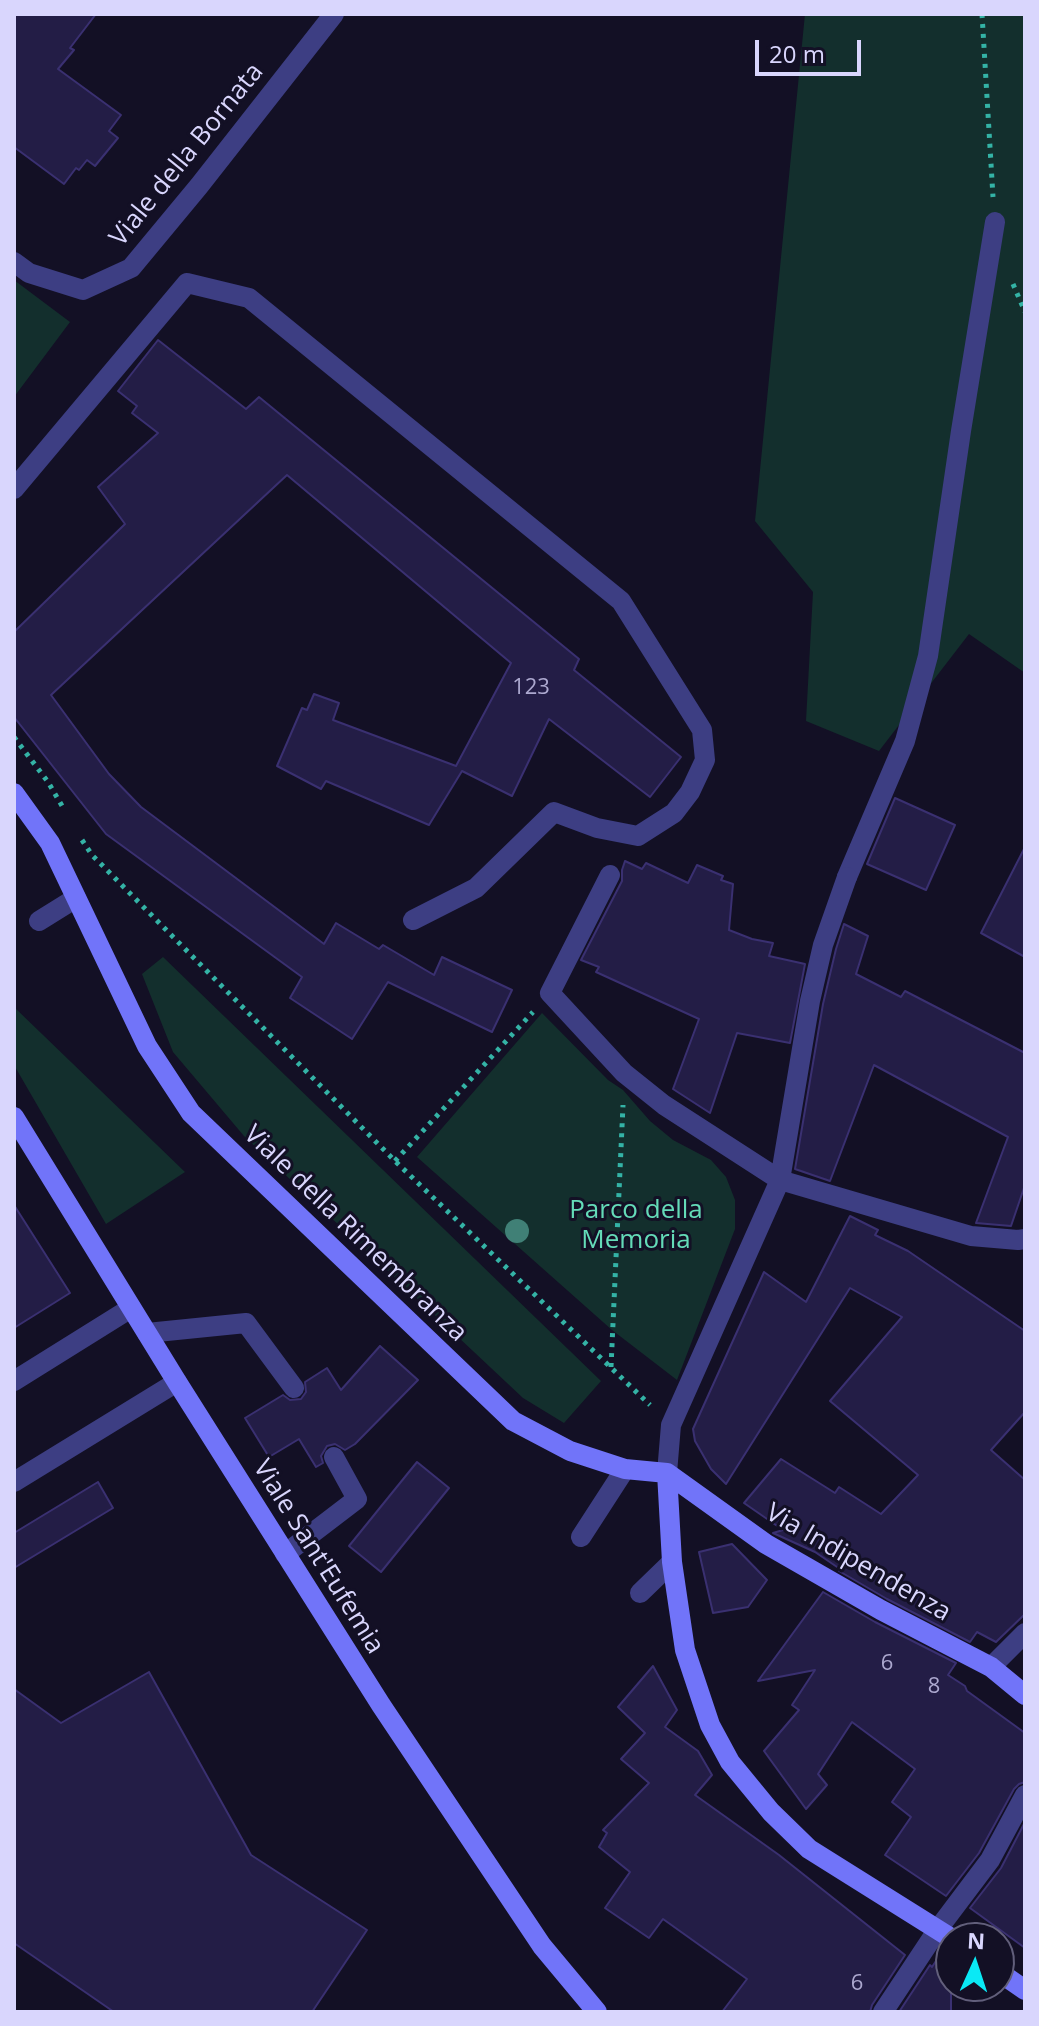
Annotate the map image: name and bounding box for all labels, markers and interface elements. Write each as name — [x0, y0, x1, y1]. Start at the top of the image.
scale bar — [759, 24, 865, 74]
text: 20 m — [769, 37, 825, 70]
street label: Viale della Bornata — [104, 57, 270, 253]
house number: 123 — [512, 675, 550, 701]
street label: Viale della Rimembranza — [237, 1119, 473, 1349]
park label: Parco della Memoria — [569, 1195, 703, 1256]
street label: Viale Sant'Eufemia — [246, 1454, 390, 1660]
street label: Via Indipendenza — [760, 1497, 956, 1629]
house number: 6 — [881, 1651, 893, 1677]
house number: 8 — [928, 1674, 940, 1700]
north arrow — [935, 1922, 1015, 2002]
text: N — [966, 1925, 986, 1955]
house number: 6 — [851, 1971, 863, 1997]

